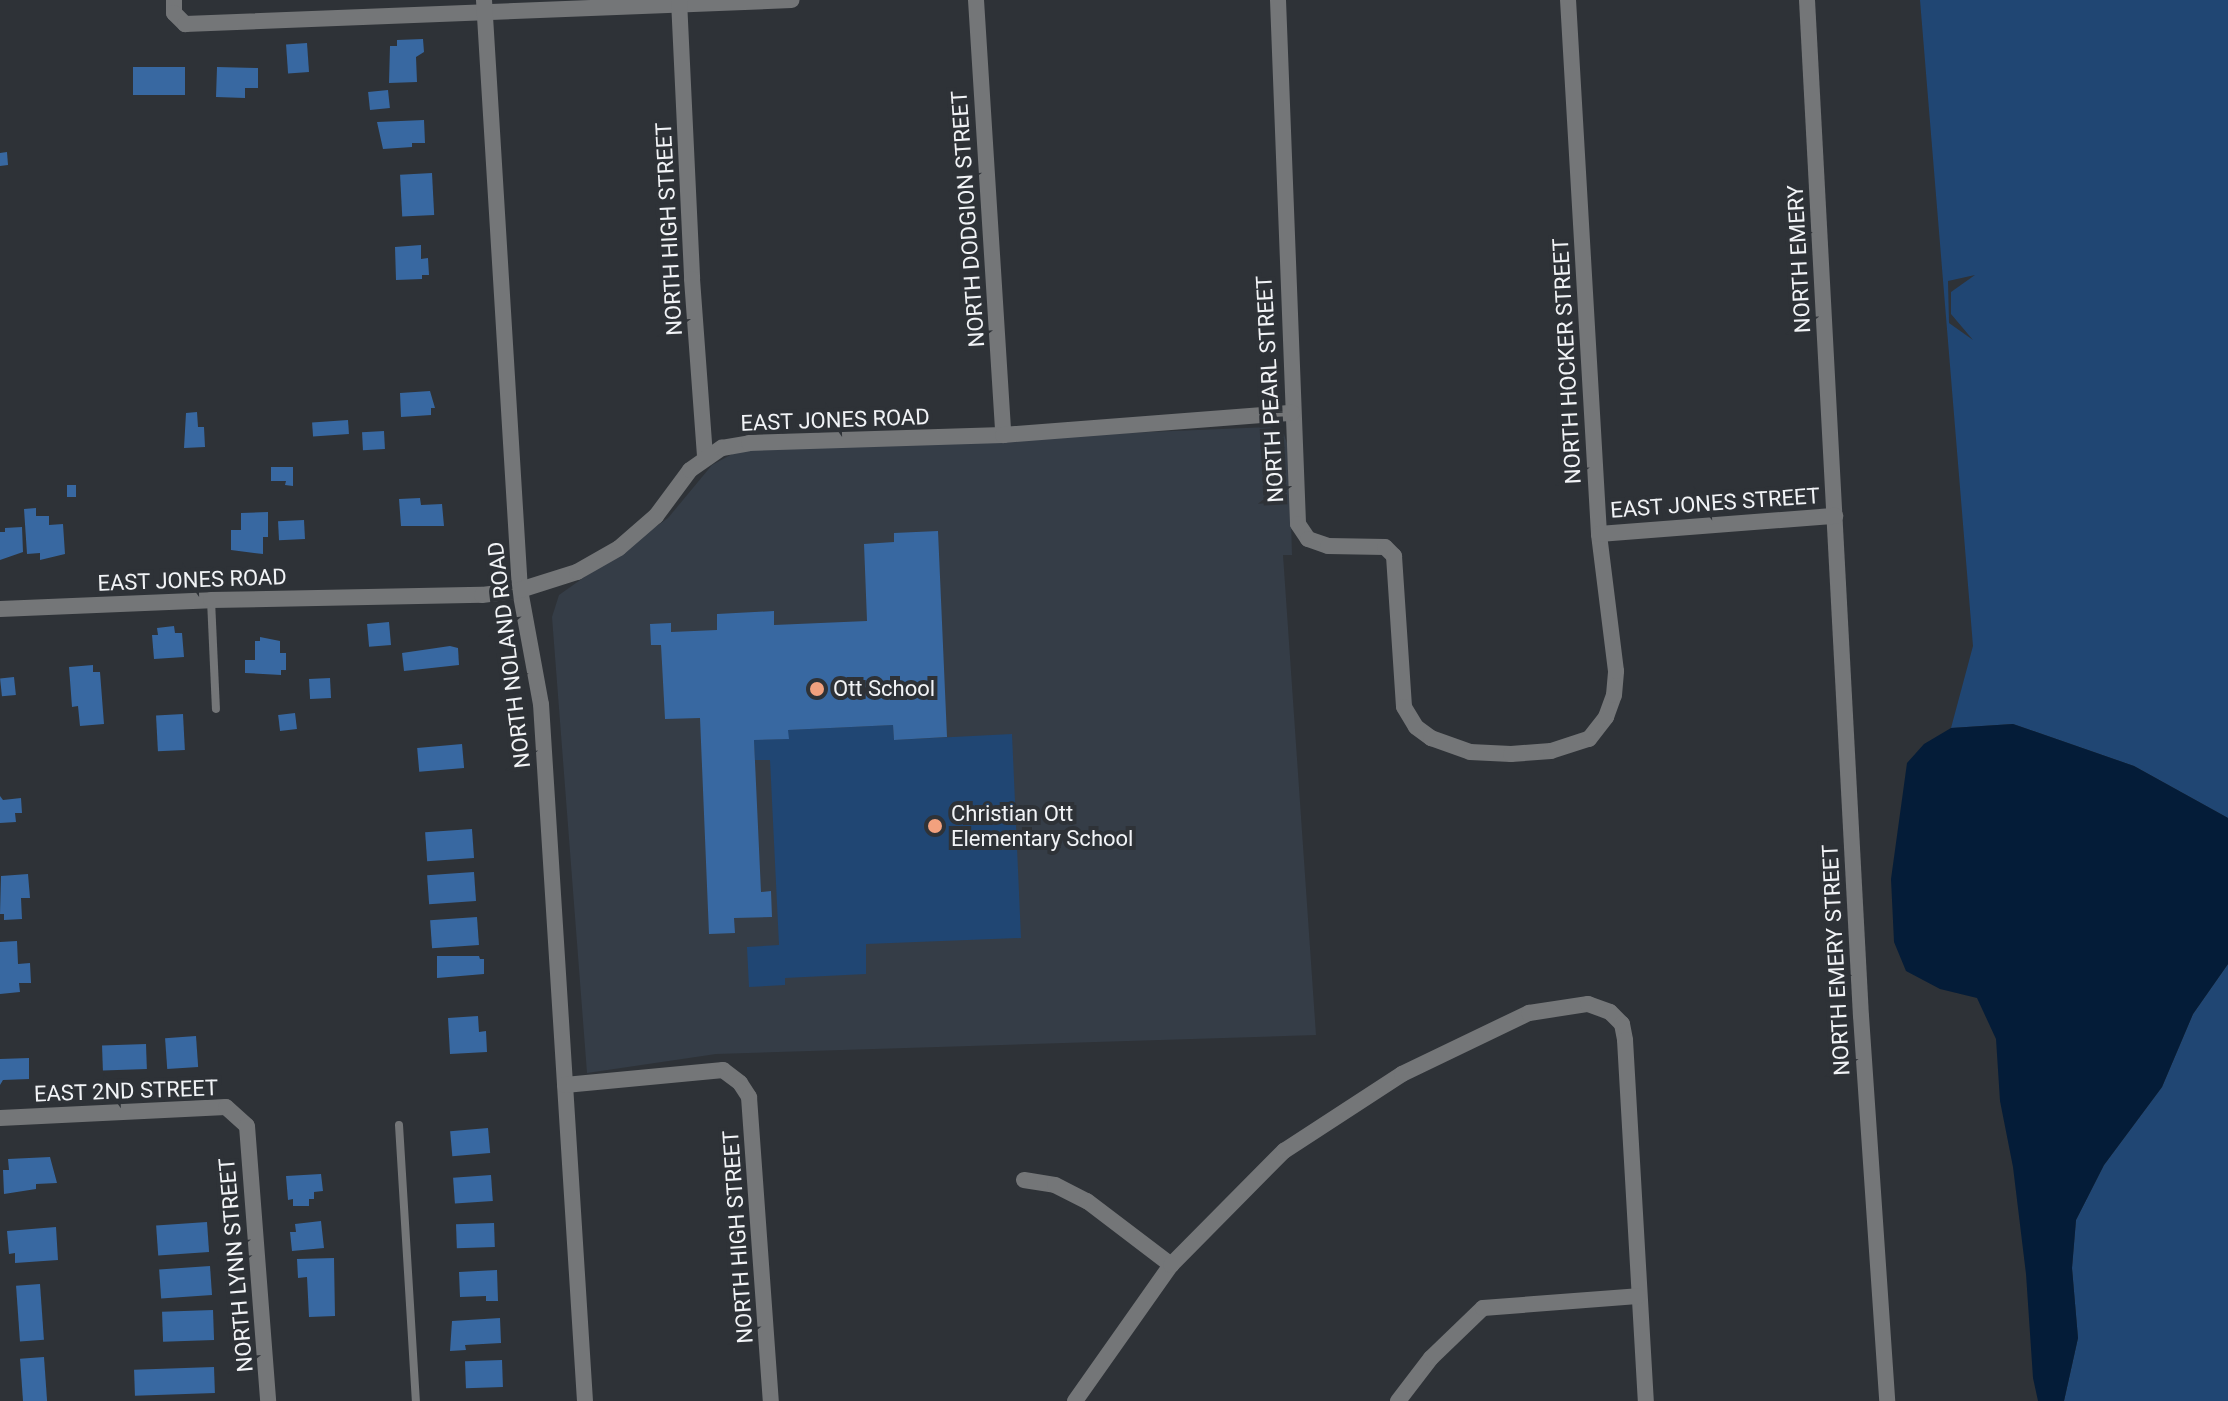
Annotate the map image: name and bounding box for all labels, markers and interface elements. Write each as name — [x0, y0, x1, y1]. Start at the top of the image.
street label: NORTH DODGION STREET — [946, 90, 990, 348]
street label: NORTH HIGH STREET — [650, 122, 688, 336]
street label: NORTH EMERY — [1782, 184, 1816, 334]
street label: NORTH HOCKER STREET — [1547, 237, 1587, 485]
street label: NORTH PEARL STREET — [1251, 275, 1289, 503]
street label: EAST JONES ROAD — [740, 403, 930, 437]
street label: EAST JONES STREET — [1609, 482, 1821, 524]
street label: NORTH NOLAND ROAD — [482, 540, 536, 770]
street label: EAST JONES ROAD — [97, 563, 287, 597]
place label: Ott School — [833, 676, 935, 702]
marker: Ott School — [808, 680, 826, 698]
place label: Christian Ott Elementary School — [951, 800, 1133, 852]
marker: Christian Ott Elementary School — [926, 817, 944, 835]
street label: NORTH EMERY STREET — [1817, 844, 1855, 1076]
street label: EAST 2ND STREET — [33, 1075, 219, 1107]
street label: NORTH HIGH STREET — [717, 1129, 759, 1345]
street label: NORTH LYNN STREET — [213, 1157, 259, 1373]

